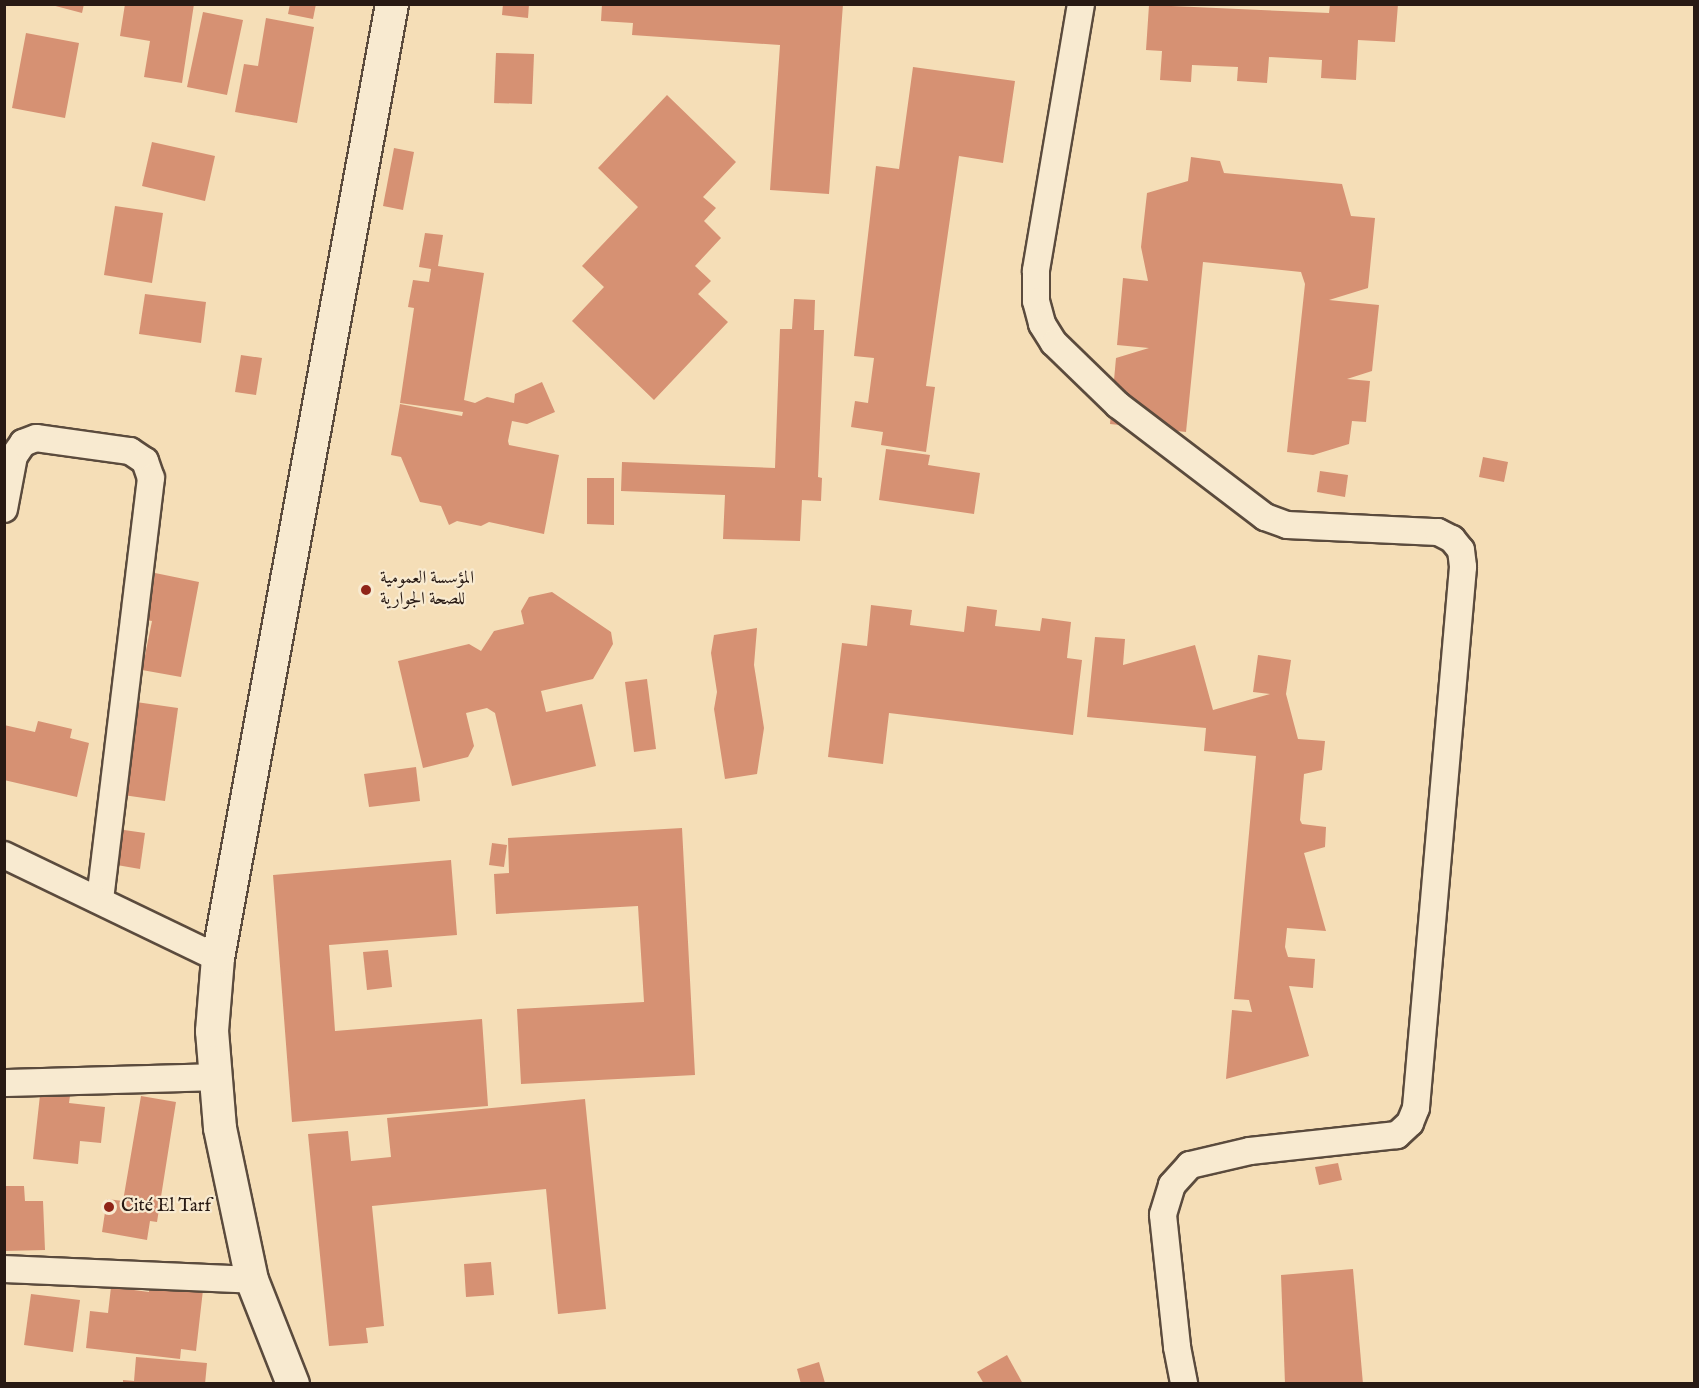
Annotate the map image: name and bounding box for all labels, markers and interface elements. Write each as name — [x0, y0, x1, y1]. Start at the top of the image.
place label: المؤسسة العمومية للصحة الجوارية — [380, 569, 474, 612]
marker: المؤسسة العمومية للصحة الجوارية — [357, 581, 375, 599]
place label: Cité El Tarf — [121, 1196, 211, 1218]
marker: Cité El Tarf — [102, 1200, 116, 1214]

